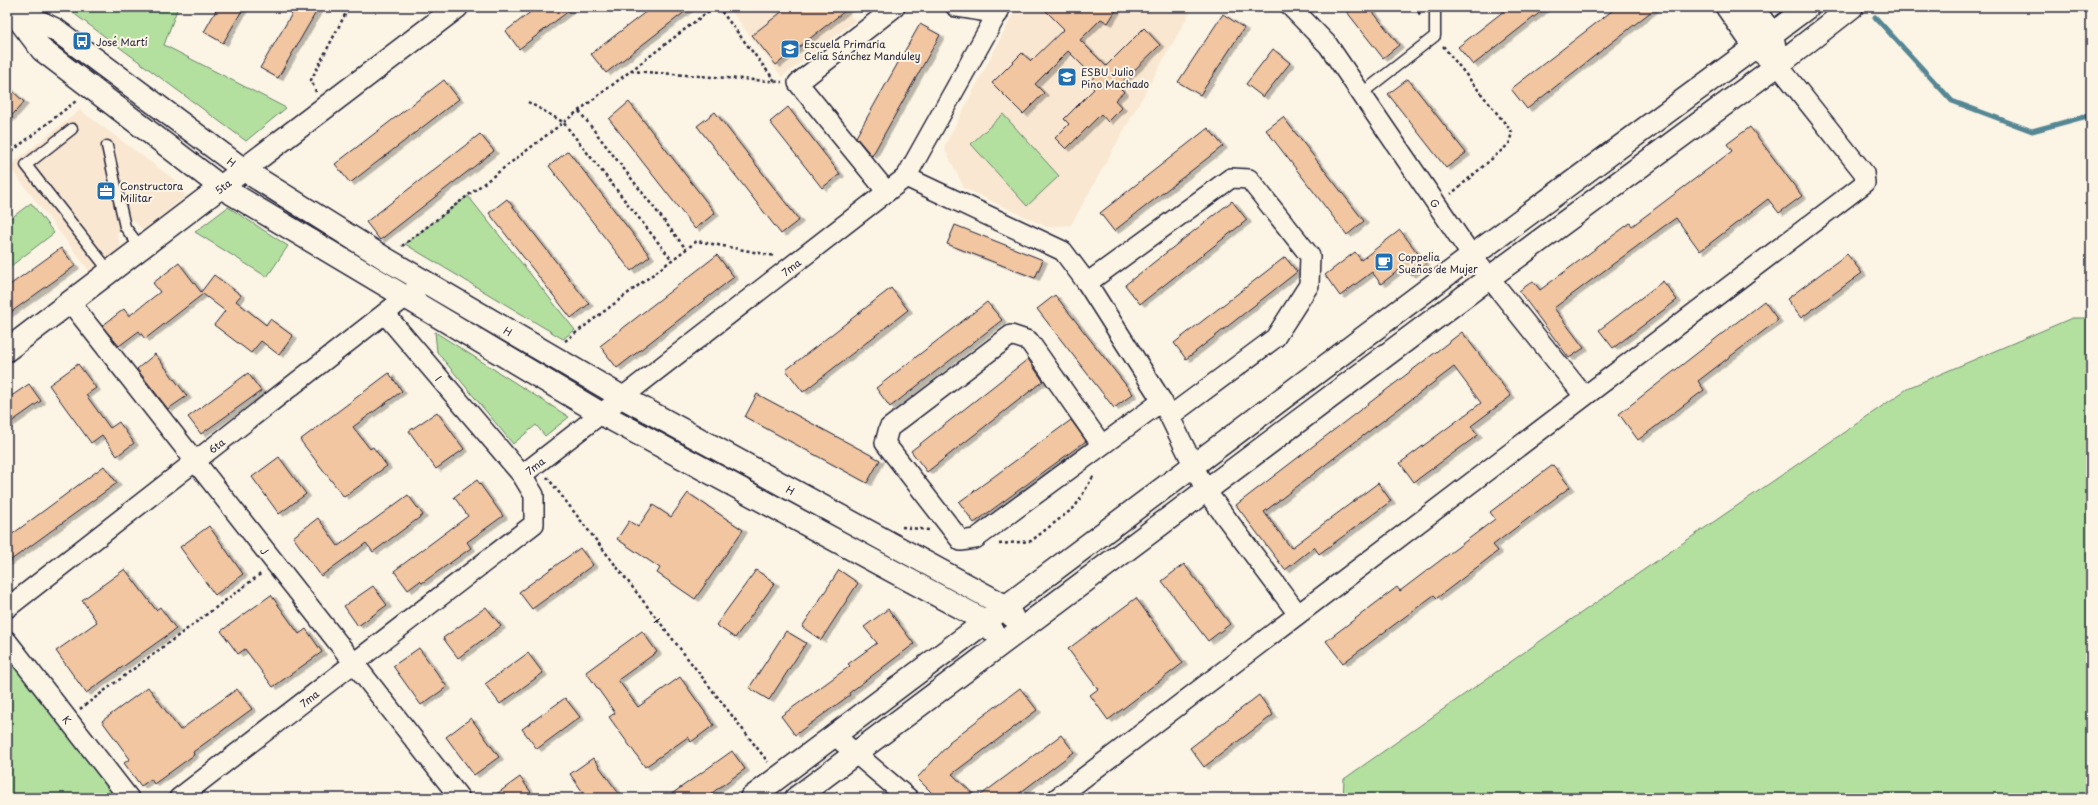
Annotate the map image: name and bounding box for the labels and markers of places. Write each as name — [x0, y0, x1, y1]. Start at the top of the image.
bus stop icon: José Martí — [71, 30, 93, 52]
place label: José Martí — [96, 34, 148, 49]
place label: Escuela Primaria Celia Sánchez Manduley — [804, 36, 921, 63]
school or university icon: Escuela Primaria Celia Sánchez Manduley — [779, 38, 801, 60]
place label: ESBU Julio Pino Machado — [1081, 64, 1150, 91]
school or university icon: ESBU Julio Pino Machado — [1056, 66, 1078, 88]
place label: Constructora Militar — [120, 178, 184, 205]
office icon: Constructora Militar — [95, 180, 117, 202]
place label: Coppelia Sueños de Mujer — [1398, 249, 1478, 276]
cafe icon: Coppelia Sueños de Mujer — [1373, 251, 1395, 273]

